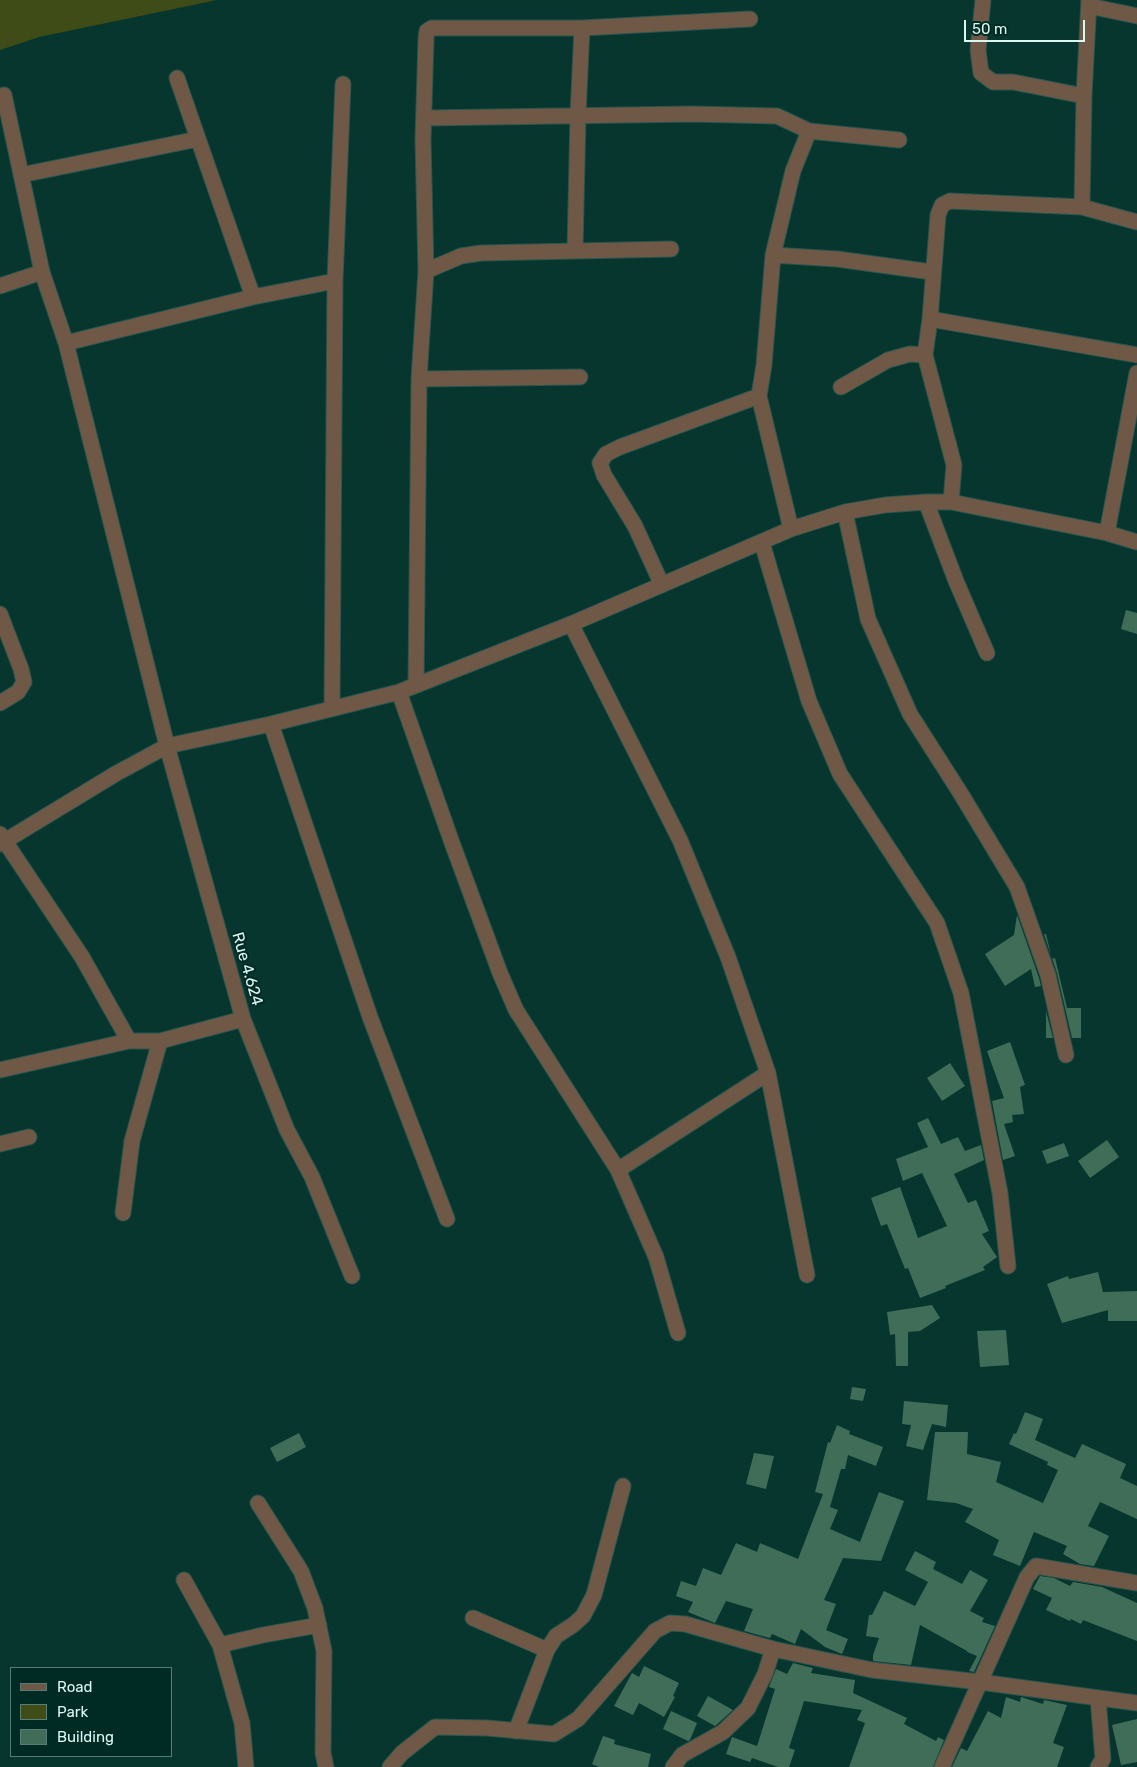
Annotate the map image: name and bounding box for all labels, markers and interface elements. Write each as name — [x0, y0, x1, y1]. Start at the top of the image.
scale bar — [967, 10, 1088, 42]
text: 50 m — [972, 20, 1007, 38]
street label: Rue 4.624 — [227, 930, 267, 1008]
legend — [10, 1667, 172, 1757]
text: Road — [57, 1678, 93, 1696]
text: Park — [57, 1703, 88, 1721]
text: Building — [57, 1728, 114, 1746]

